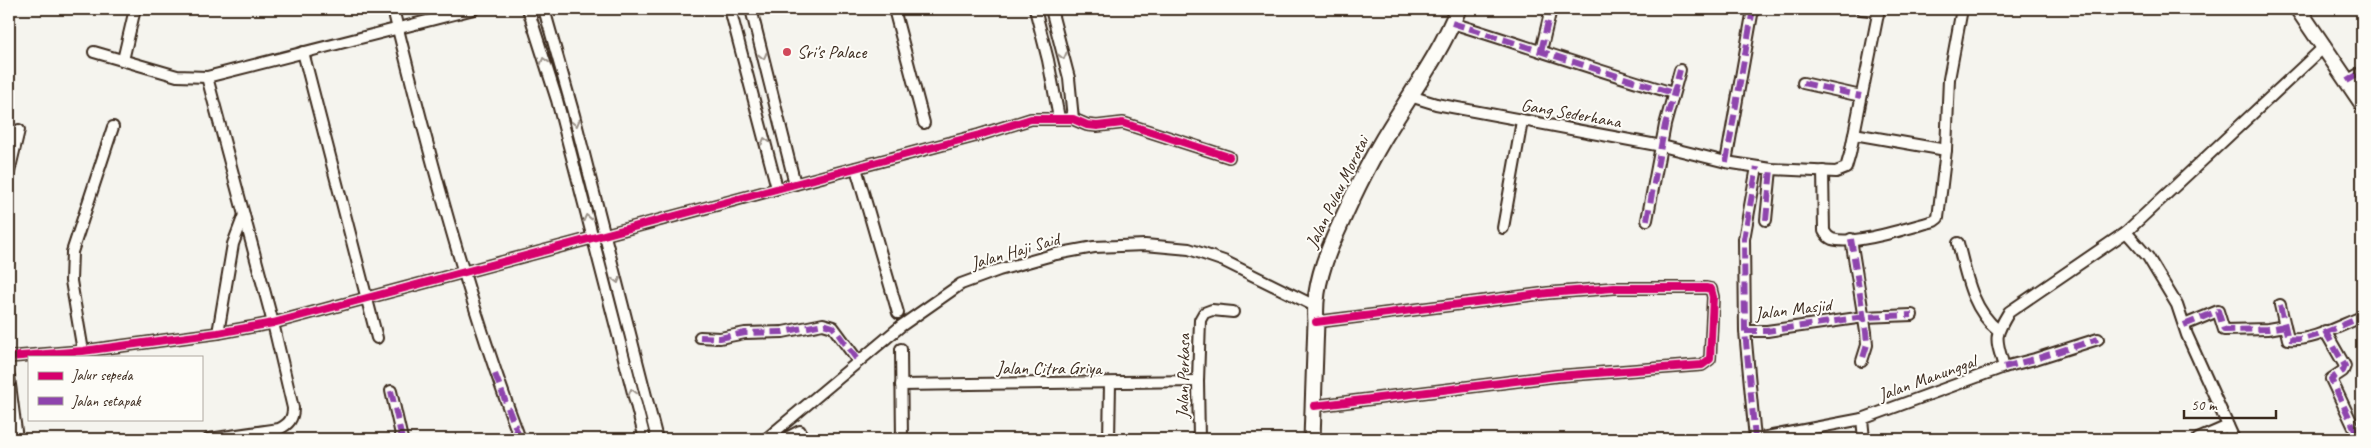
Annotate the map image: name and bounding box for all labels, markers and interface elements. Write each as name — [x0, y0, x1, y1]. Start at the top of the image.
place label: Sri's Palace — [797, 41, 868, 63]
marker: Sri's Palace — [781, 46, 793, 58]
one-way arrow — [757, 52, 768, 61]
one-way arrow — [1057, 52, 1067, 60]
one-way arrow — [540, 57, 550, 66]
street label: Gang Sederhana — [1519, 93, 1624, 133]
one-way arrow — [571, 119, 581, 127]
street label: Jalan Pulau Morotai — [1300, 130, 1375, 252]
one-way arrow — [760, 136, 771, 145]
one-way arrow — [582, 213, 593, 222]
street label: Jalan Haji Said — [967, 227, 1065, 274]
one-way arrow — [611, 276, 622, 285]
street label: Jalan Masjid — [1753, 293, 1835, 325]
street label: Jalan Perkasa — [1171, 332, 1195, 419]
street label: Jalan Manunggal — [1874, 349, 1982, 406]
legend — [28, 356, 202, 420]
street label: Jalan Citra Griya — [996, 357, 1103, 379]
text: Jalur sepeda — [71, 366, 134, 385]
one-way arrow — [627, 388, 638, 397]
scale bar — [2184, 388, 2276, 420]
text: Jalan setapak — [71, 392, 142, 411]
text: 50 m — [2191, 396, 2218, 415]

